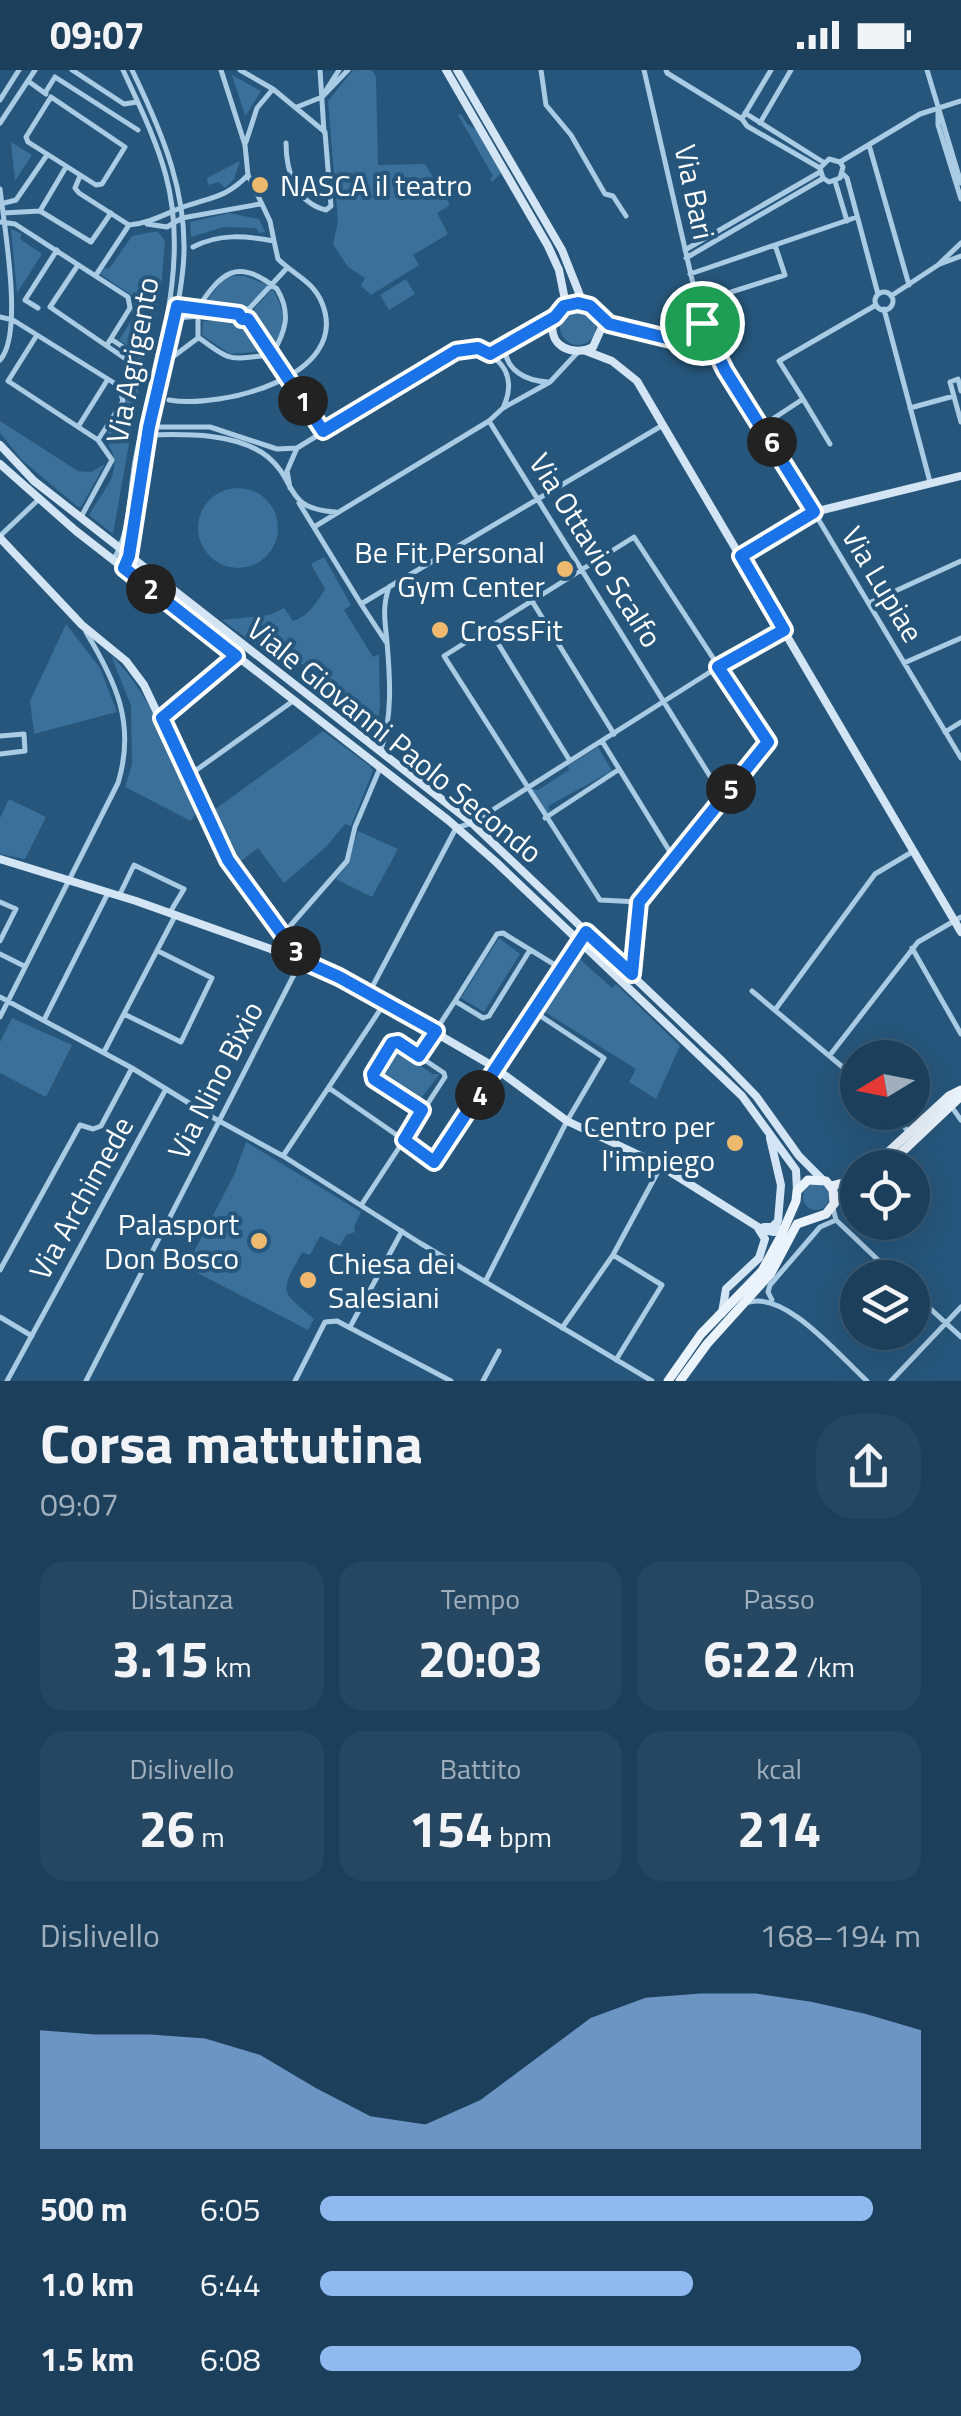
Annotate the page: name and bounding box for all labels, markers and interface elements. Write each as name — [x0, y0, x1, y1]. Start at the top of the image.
text: 09:07 — [50, 6, 145, 64]
street label: Via Bari — [663, 140, 727, 244]
place label: NASCA il teatro — [280, 162, 472, 208]
marker: NASCA il teatro — [249, 174, 271, 196]
street label: Via Agrigento — [93, 273, 171, 447]
pin — [660, 281, 745, 366]
icon: arrive — [675, 296, 730, 351]
pin: 1 — [278, 376, 328, 426]
text: 1 — [295, 379, 311, 422]
pin: 6 — [747, 417, 797, 467]
text: 6 — [764, 420, 780, 463]
street label: Via Ottavio Scalfo — [518, 444, 674, 656]
street label: Via Lupiae — [830, 517, 936, 651]
place label: Be Fit Personal Gym Center — [354, 529, 545, 609]
marker: Be Fit Personal Gym Center — [554, 558, 576, 580]
pin: 2 — [126, 564, 176, 614]
text: 2 — [143, 567, 159, 610]
street label: Viale Giovanni Paolo Secondo — [237, 606, 553, 874]
place label: CrossFit — [460, 607, 563, 653]
marker: CrossFit — [429, 619, 451, 641]
pin: 5 — [706, 764, 756, 814]
text: 5 — [723, 767, 739, 810]
pin: 3 — [271, 926, 321, 976]
text: 3 — [288, 929, 304, 972]
street label: Via Nino Bixio — [155, 993, 275, 1167]
north arrow — [840, 1040, 930, 1130]
map controls — [840, 1040, 930, 1350]
pin: 4 — [455, 1070, 505, 1120]
text: 4 — [472, 1073, 488, 1116]
place label: Centro per l'impiego — [583, 1103, 715, 1183]
street label: Via Archimede — [17, 1108, 145, 1288]
marker: Centro per l'impiego — [724, 1132, 746, 1154]
button: locate — [840, 1150, 930, 1240]
place label: Palasport Don Bosco — [104, 1201, 239, 1281]
marker: Palasport Don Bosco — [248, 1230, 270, 1252]
place label: Chiesa dei Salesiani — [328, 1240, 455, 1320]
button: layers — [840, 1260, 930, 1350]
marker: Chiesa dei Salesiani — [297, 1269, 319, 1291]
text: Corsa mattutina — [40, 1401, 423, 1484]
button: share — [816, 1414, 921, 1519]
text: 09:07 — [40, 1480, 119, 1528]
text: Distanza — [130, 1577, 233, 1620]
text: Tempo — [441, 1577, 520, 1620]
text: Passo — [743, 1577, 815, 1620]
text: 3.15 — [112, 1620, 209, 1696]
text: 20:03 — [418, 1620, 543, 1696]
text: 6:22 — [703, 1620, 800, 1696]
text: km — [209, 1645, 252, 1688]
text: /km — [800, 1645, 855, 1688]
text: Dislivello — [129, 1747, 234, 1790]
text: Battito — [440, 1747, 521, 1790]
text: kcal — [756, 1747, 802, 1790]
text: 26 — [139, 1790, 195, 1866]
text: 154 — [409, 1790, 493, 1866]
text: 214 — [737, 1790, 821, 1866]
text: m — [195, 1815, 225, 1858]
text: bpm — [493, 1815, 552, 1858]
text: Dislivello — [40, 1911, 160, 1959]
text: 168–194 m — [759, 1911, 921, 1959]
text: 500 m — [40, 2185, 128, 2233]
text: 6:05 — [200, 2185, 261, 2233]
text: 1.0 km — [40, 2260, 134, 2308]
text: 6:44 — [200, 2260, 261, 2308]
text: 1.5 km — [40, 2335, 134, 2383]
text: 6:08 — [200, 2335, 261, 2383]

